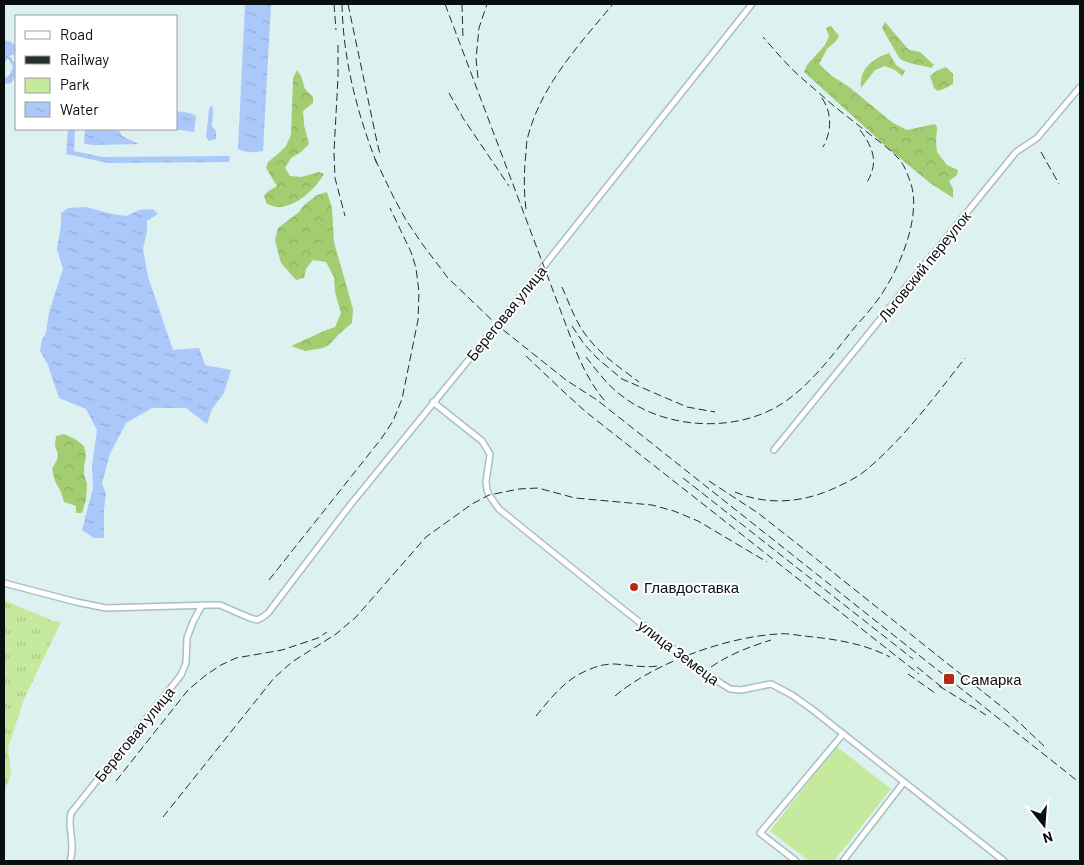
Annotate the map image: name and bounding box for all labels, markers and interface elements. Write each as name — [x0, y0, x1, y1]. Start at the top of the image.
legend — [15, 15, 178, 130]
text: Road — [60, 25, 93, 43]
text: Railway — [60, 50, 109, 68]
text: Park — [60, 75, 90, 93]
text: Water — [60, 100, 99, 118]
street label: Льговский переулок — [874, 207, 974, 325]
street label: Береговая улица — [462, 261, 550, 364]
place label: Главдоставка — [644, 578, 740, 596]
marker: Главдоставка — [628, 581, 640, 593]
street label: улица Земеца — [635, 616, 724, 689]
place label: Самарка — [960, 670, 1022, 688]
marker: Самарка — [942, 672, 956, 686]
street label: Береговая улица — [90, 682, 178, 785]
north arrow — [1019, 800, 1069, 850]
text: N — [1041, 828, 1055, 847]

